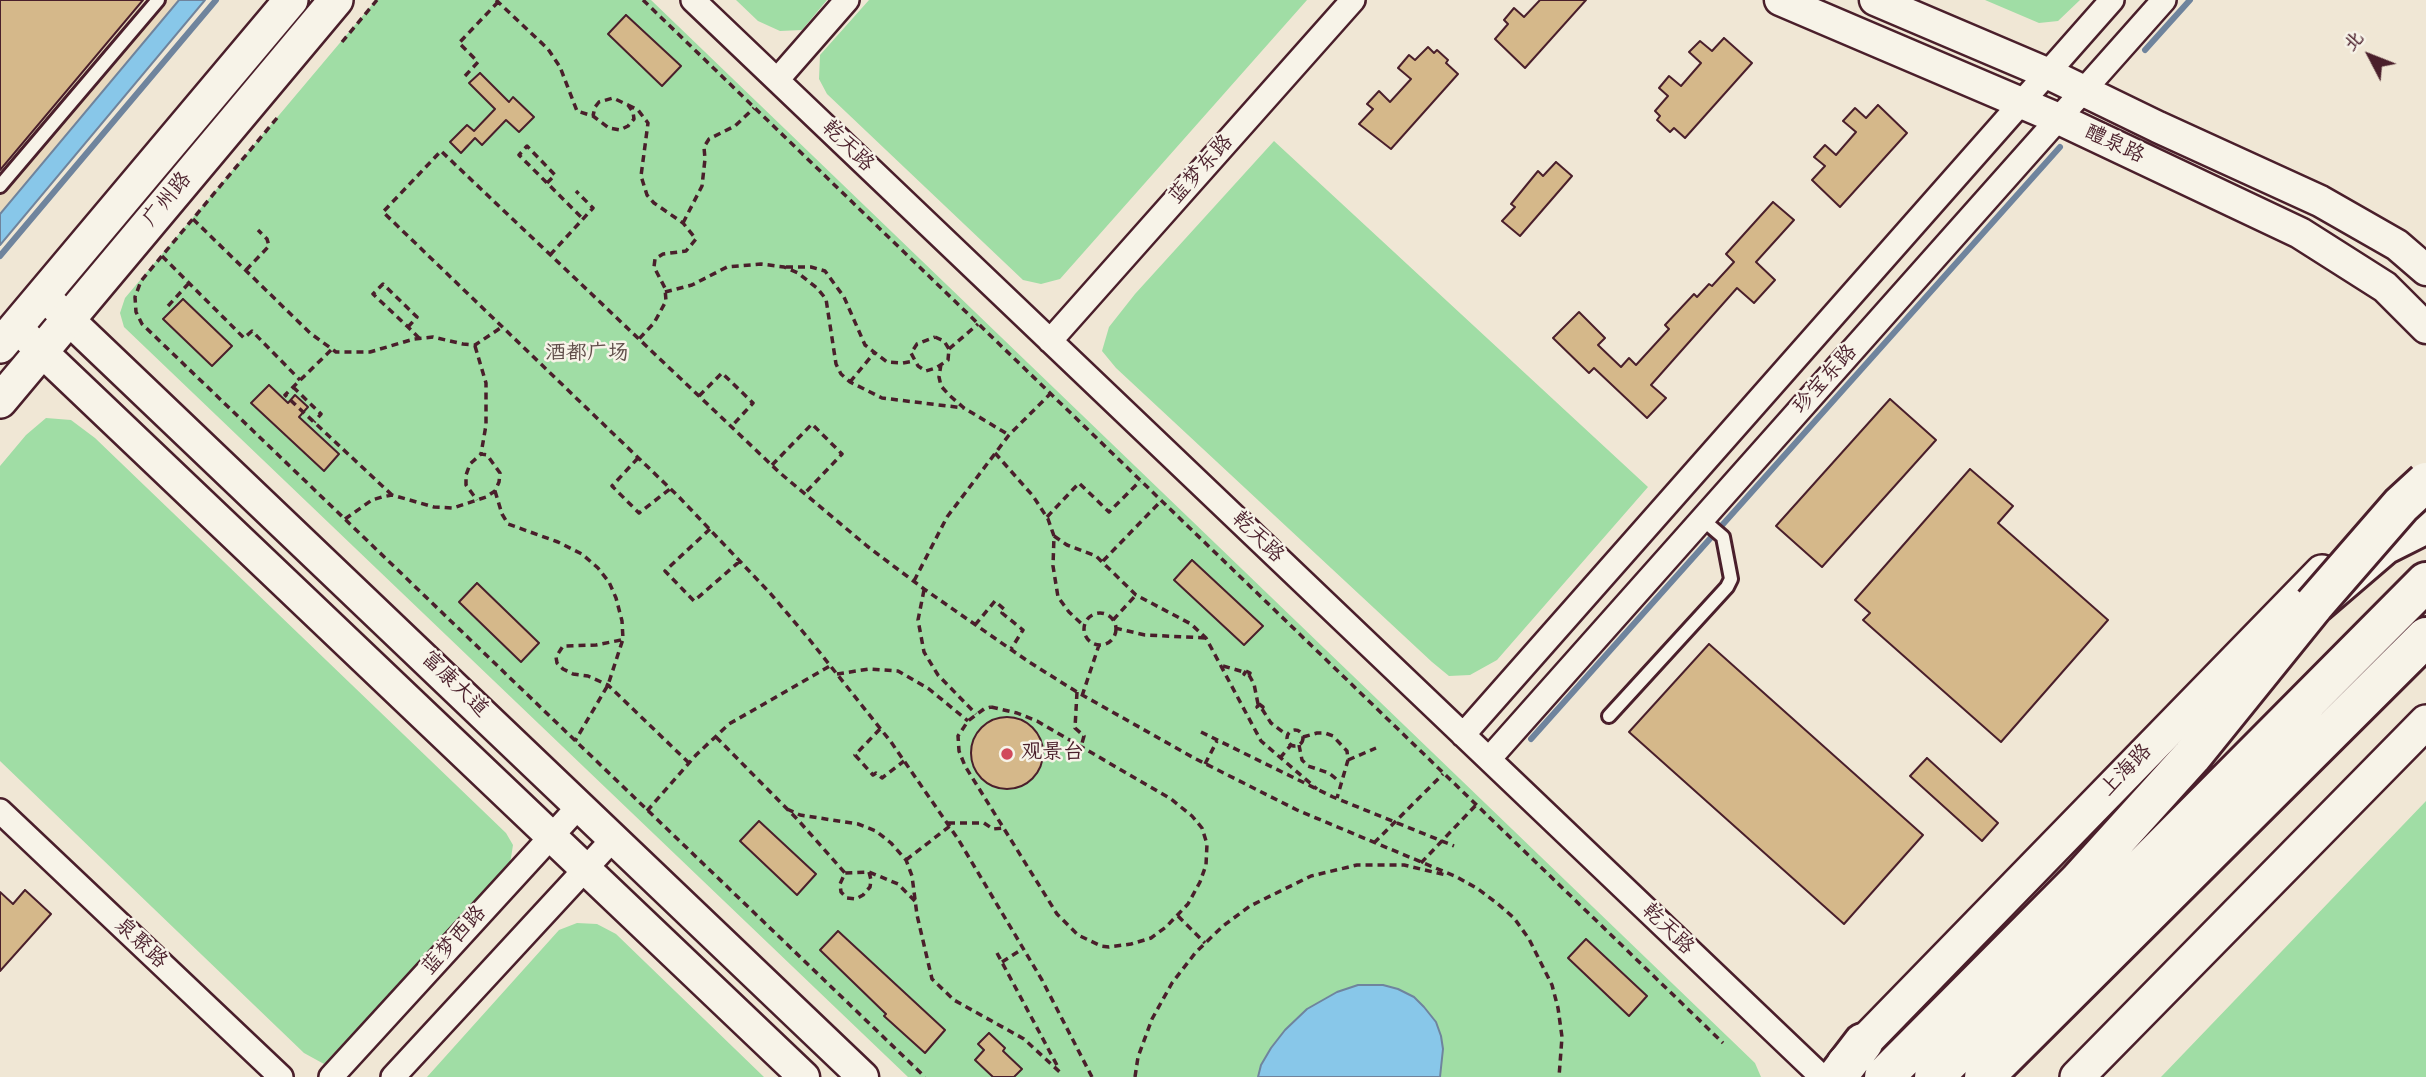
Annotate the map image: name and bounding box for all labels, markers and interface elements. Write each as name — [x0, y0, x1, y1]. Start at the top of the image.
north arrow — [2335, 21, 2405, 91]
text: 北 — [2338, 26, 2370, 58]
street label: 乾天路 — [816, 116, 878, 178]
street label: 醴泉路 — [2080, 120, 2148, 170]
street label: 蓝梦东路 — [1165, 130, 1239, 210]
street label: 广州路 — [138, 168, 198, 232]
street label: 珍宝东路 — [1789, 340, 1863, 420]
park label: 酒都广场 — [545, 342, 629, 368]
street label: 乾天路 — [1226, 507, 1288, 569]
street label: 富康大道 — [415, 647, 493, 723]
street label: 上海路 — [2096, 740, 2158, 802]
place label: 观景台 — [1021, 741, 1084, 767]
marker: 观景台 — [999, 746, 1015, 762]
street label: 乾天路 — [1636, 899, 1698, 961]
street label: 蓝梦西路 — [418, 901, 492, 981]
street label: 泉聚路 — [108, 913, 172, 975]

